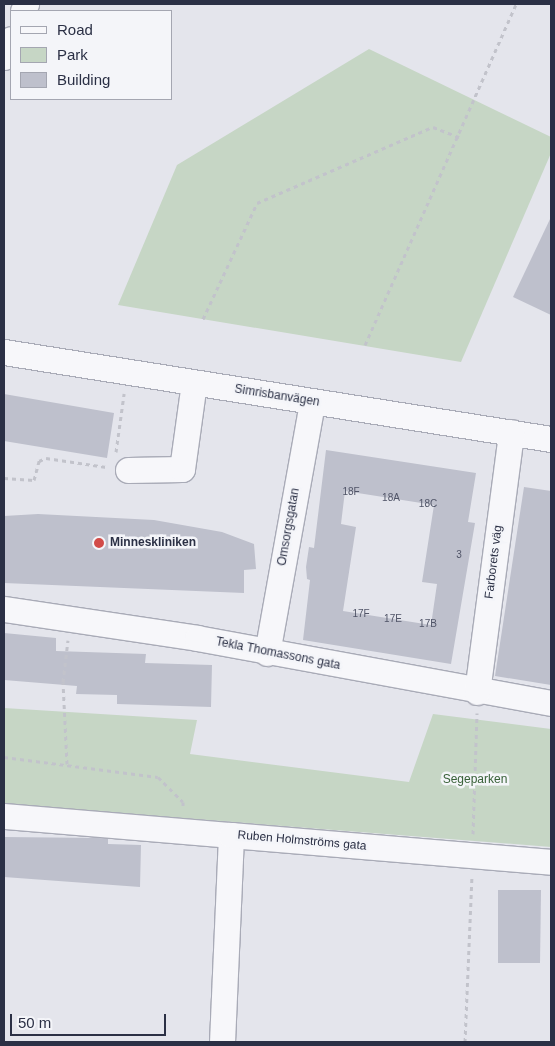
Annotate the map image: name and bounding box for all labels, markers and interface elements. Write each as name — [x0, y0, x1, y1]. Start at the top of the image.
legend — [10, 10, 172, 100]
text: Road — [57, 21, 93, 38]
text: Park — [57, 46, 88, 63]
text: Building — [57, 71, 110, 88]
street label: Simrisbanvägen — [233, 382, 321, 410]
house number: 18F — [342, 486, 360, 498]
street label: Omsorgsgatan — [275, 487, 303, 567]
house number: 18A — [382, 492, 400, 504]
house number: 18C — [419, 498, 437, 510]
street label: Farborets väg — [482, 524, 506, 600]
marker: Minneskliniken — [92, 536, 106, 550]
place label: Minneskliniken — [110, 536, 196, 550]
house number: 3 — [456, 549, 462, 561]
house number: 17F — [352, 608, 370, 620]
house number: 17E — [384, 613, 402, 625]
house number: 17B — [419, 618, 437, 630]
street label: Tekla Thomassons gata — [214, 635, 342, 673]
park label: Segeparken — [443, 773, 507, 787]
street label: Ruben Holmströms gata — [237, 828, 367, 854]
scale bar — [12, 1004, 169, 1036]
text: 50 m — [18, 1014, 51, 1031]

